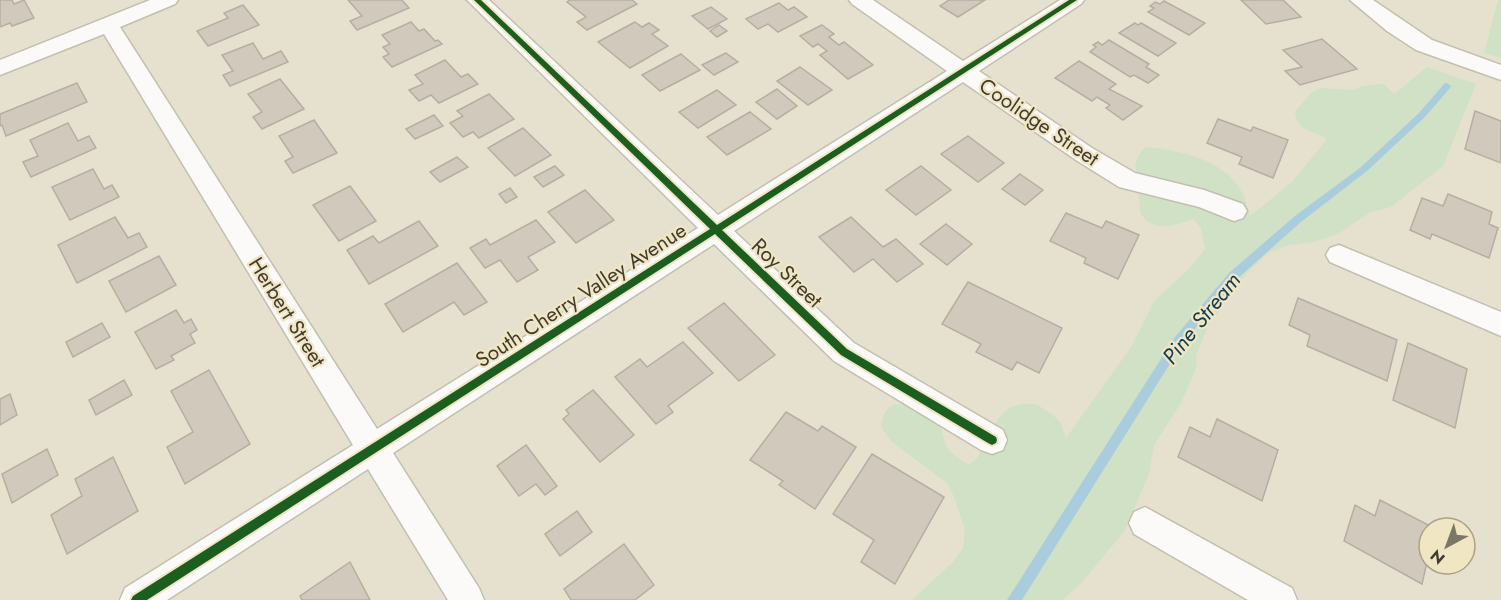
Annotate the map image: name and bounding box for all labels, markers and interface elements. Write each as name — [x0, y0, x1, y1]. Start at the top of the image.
street label: Coolidge Street — [973, 71, 1105, 173]
street label: South Cherry Valley Avenue — [470, 215, 693, 375]
street label: Roy Street — [745, 231, 829, 315]
street label: Herbert Street — [241, 251, 333, 373]
water label: Pine Stream — [1154, 265, 1248, 371]
north arrow — [1417, 516, 1477, 576]
text: N — [1425, 544, 1450, 570]

